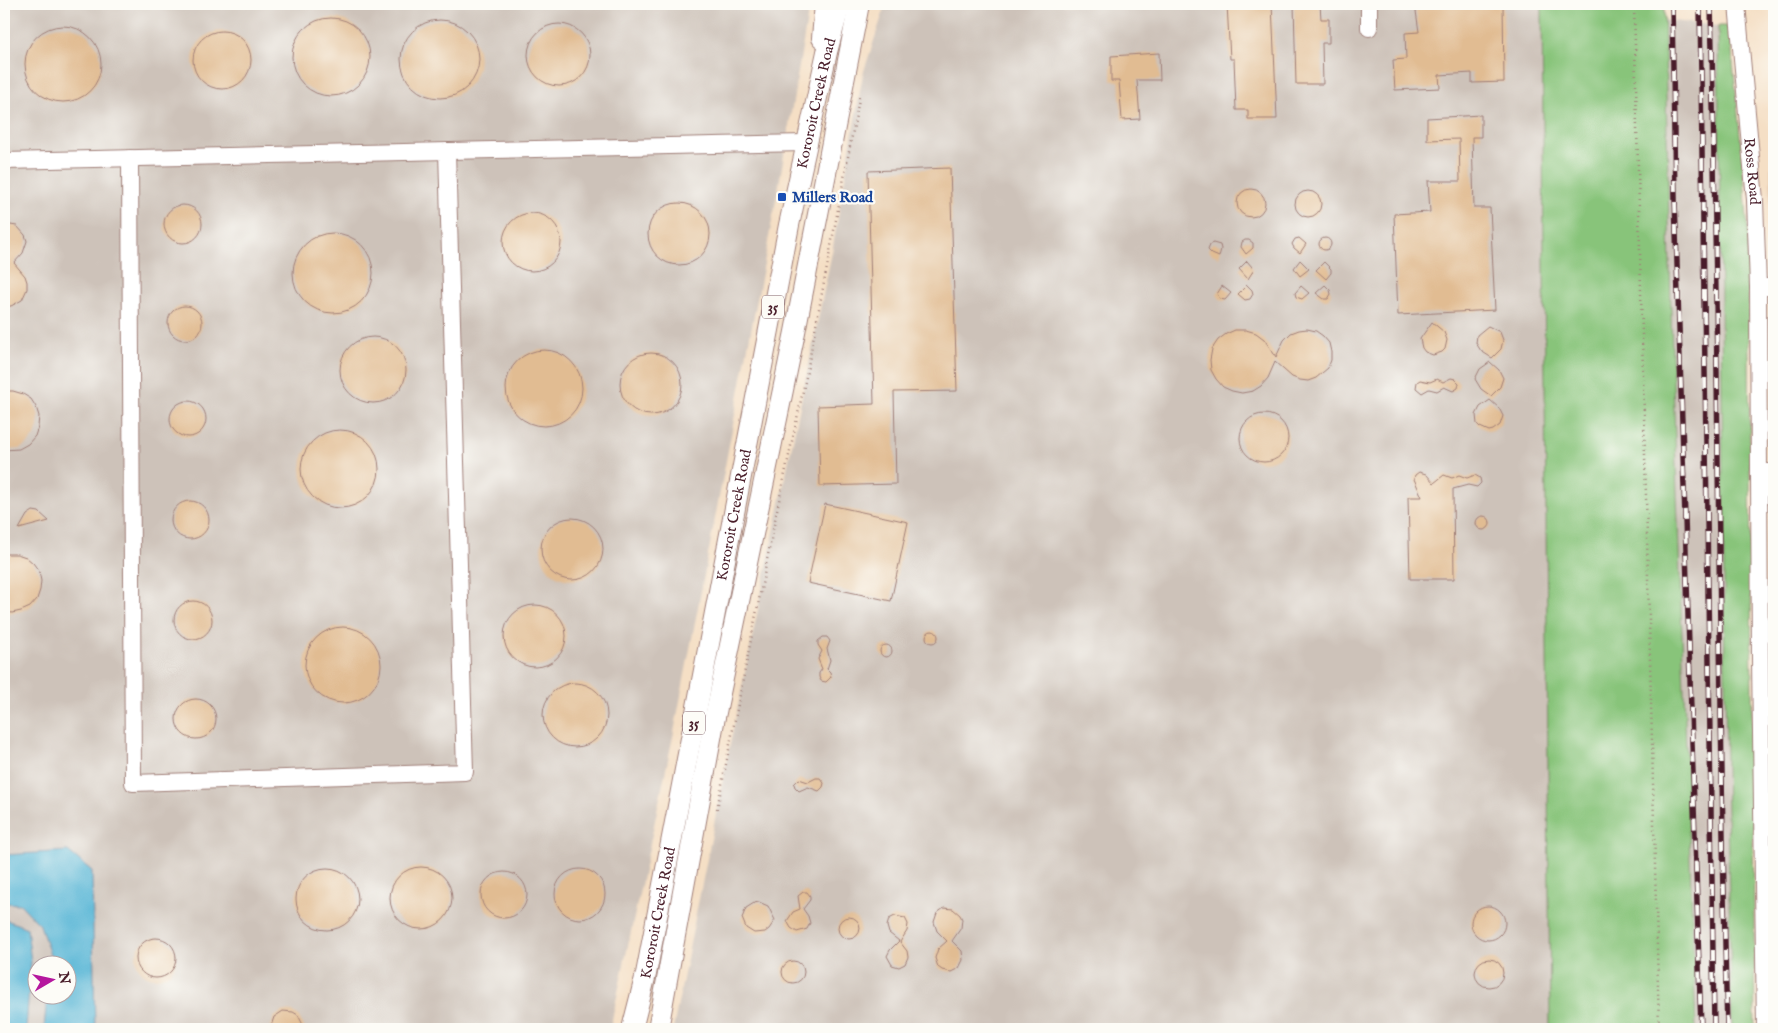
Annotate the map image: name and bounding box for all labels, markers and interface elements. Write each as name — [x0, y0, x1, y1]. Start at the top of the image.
street label: Kororoit Creek Road — [793, 35, 841, 171]
street label: Ross Road — [1739, 137, 1764, 206]
place label: Millers Road — [792, 188, 874, 207]
marker: Millers Road — [776, 191, 788, 203]
road number: 35 — [762, 296, 784, 318]
street label: Kororoit Creek Road — [712, 447, 756, 583]
road number: 35 — [683, 711, 705, 734]
street label: Kororoit Creek Road — [636, 845, 680, 980]
north arrow — [28, 956, 78, 1006]
text: N — [54, 970, 74, 986]

